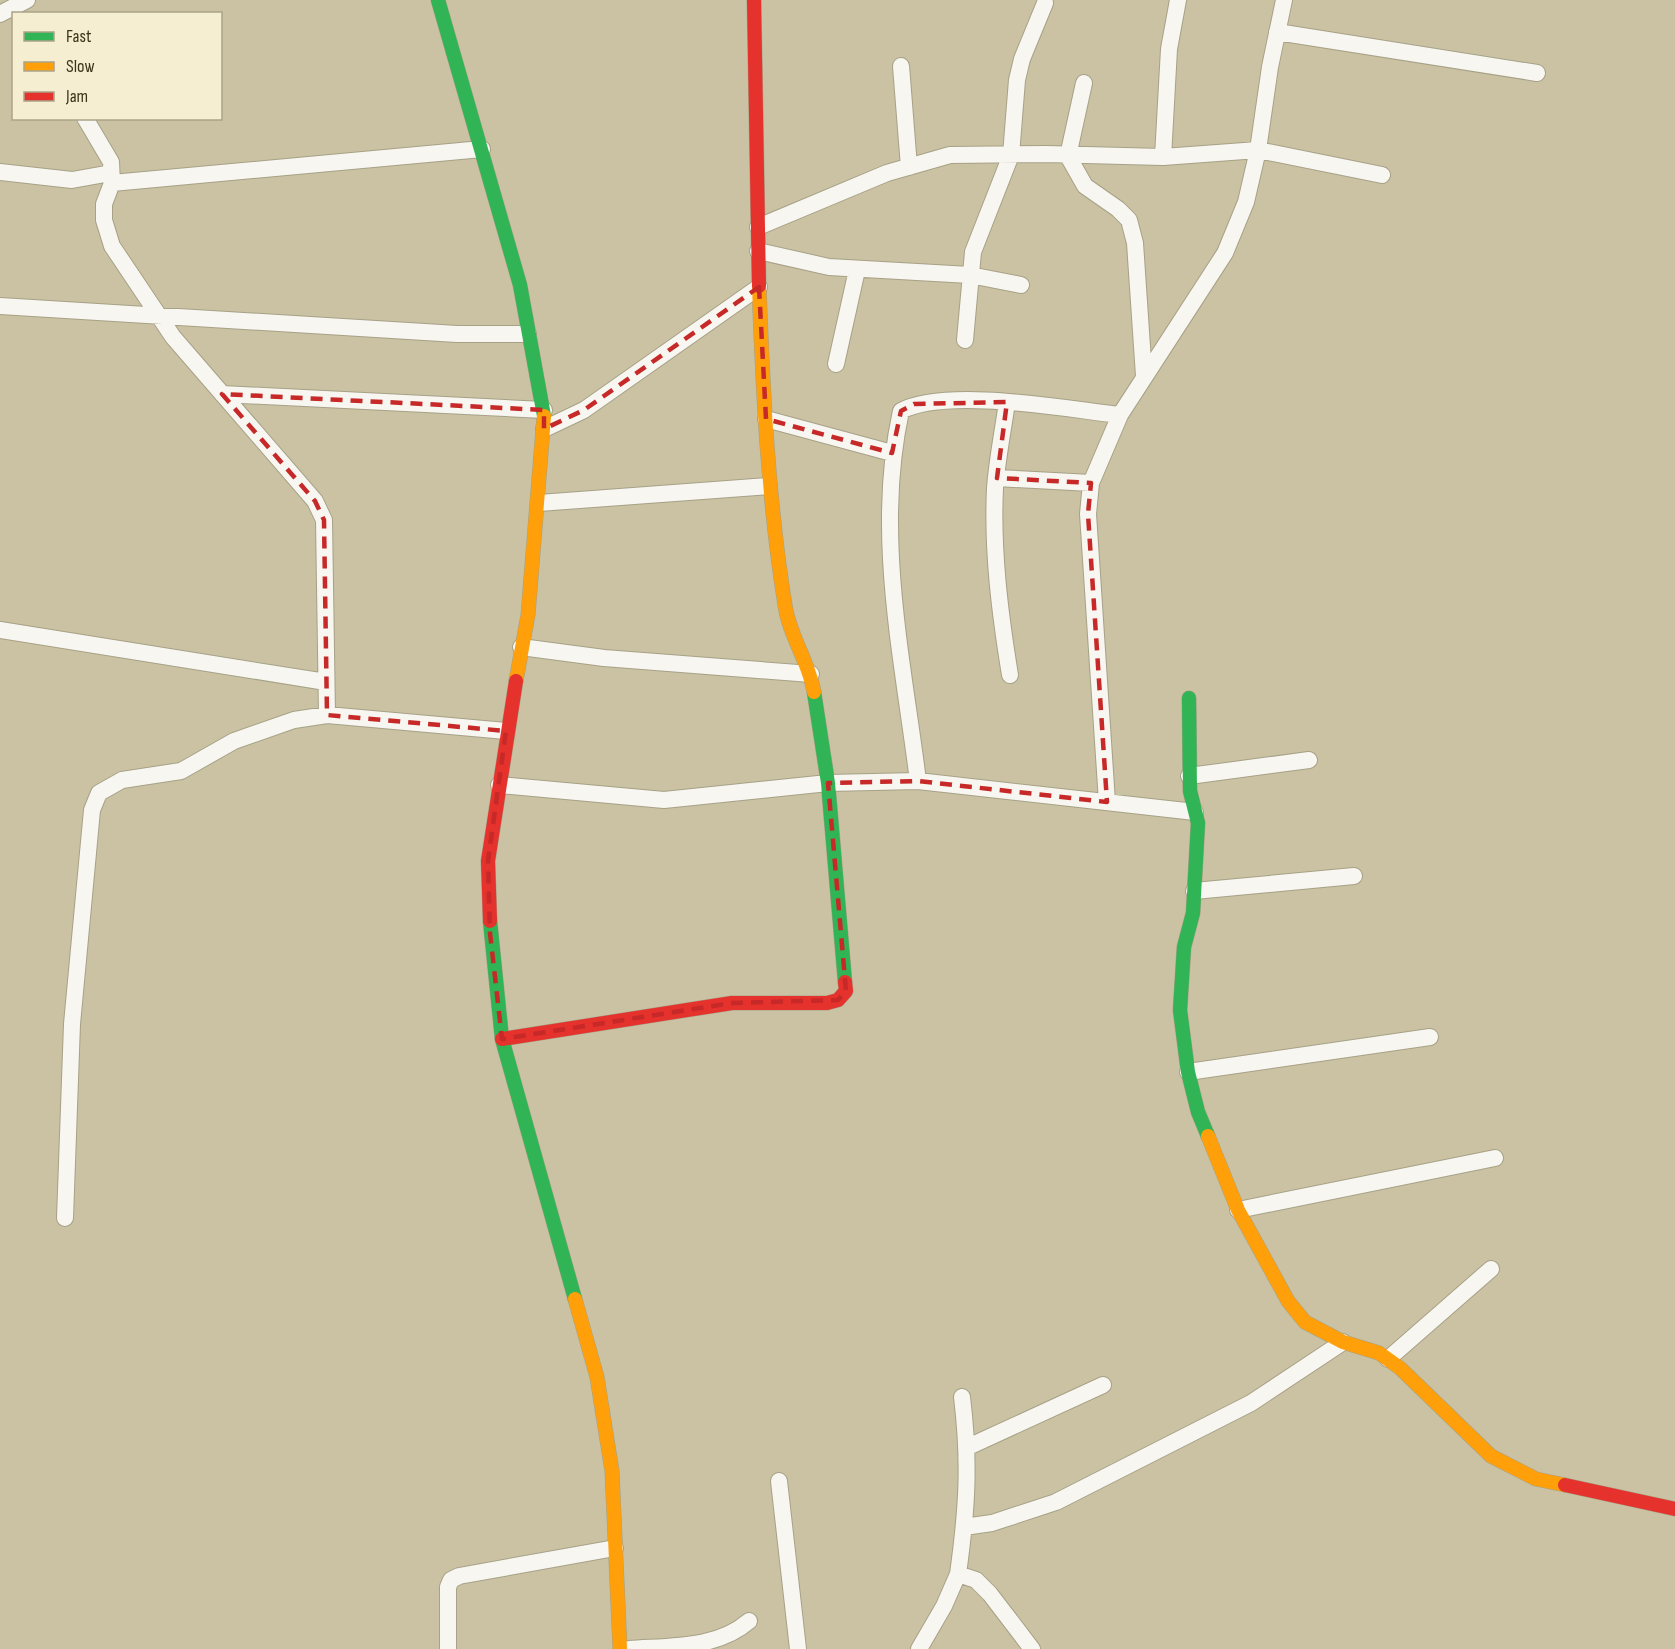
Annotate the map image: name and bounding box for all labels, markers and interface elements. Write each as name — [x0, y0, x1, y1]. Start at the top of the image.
legend — [12, 12, 222, 120]
text: Fast — [66, 26, 92, 47]
text: Slow — [66, 56, 95, 77]
text: Jam — [65, 86, 88, 107]

